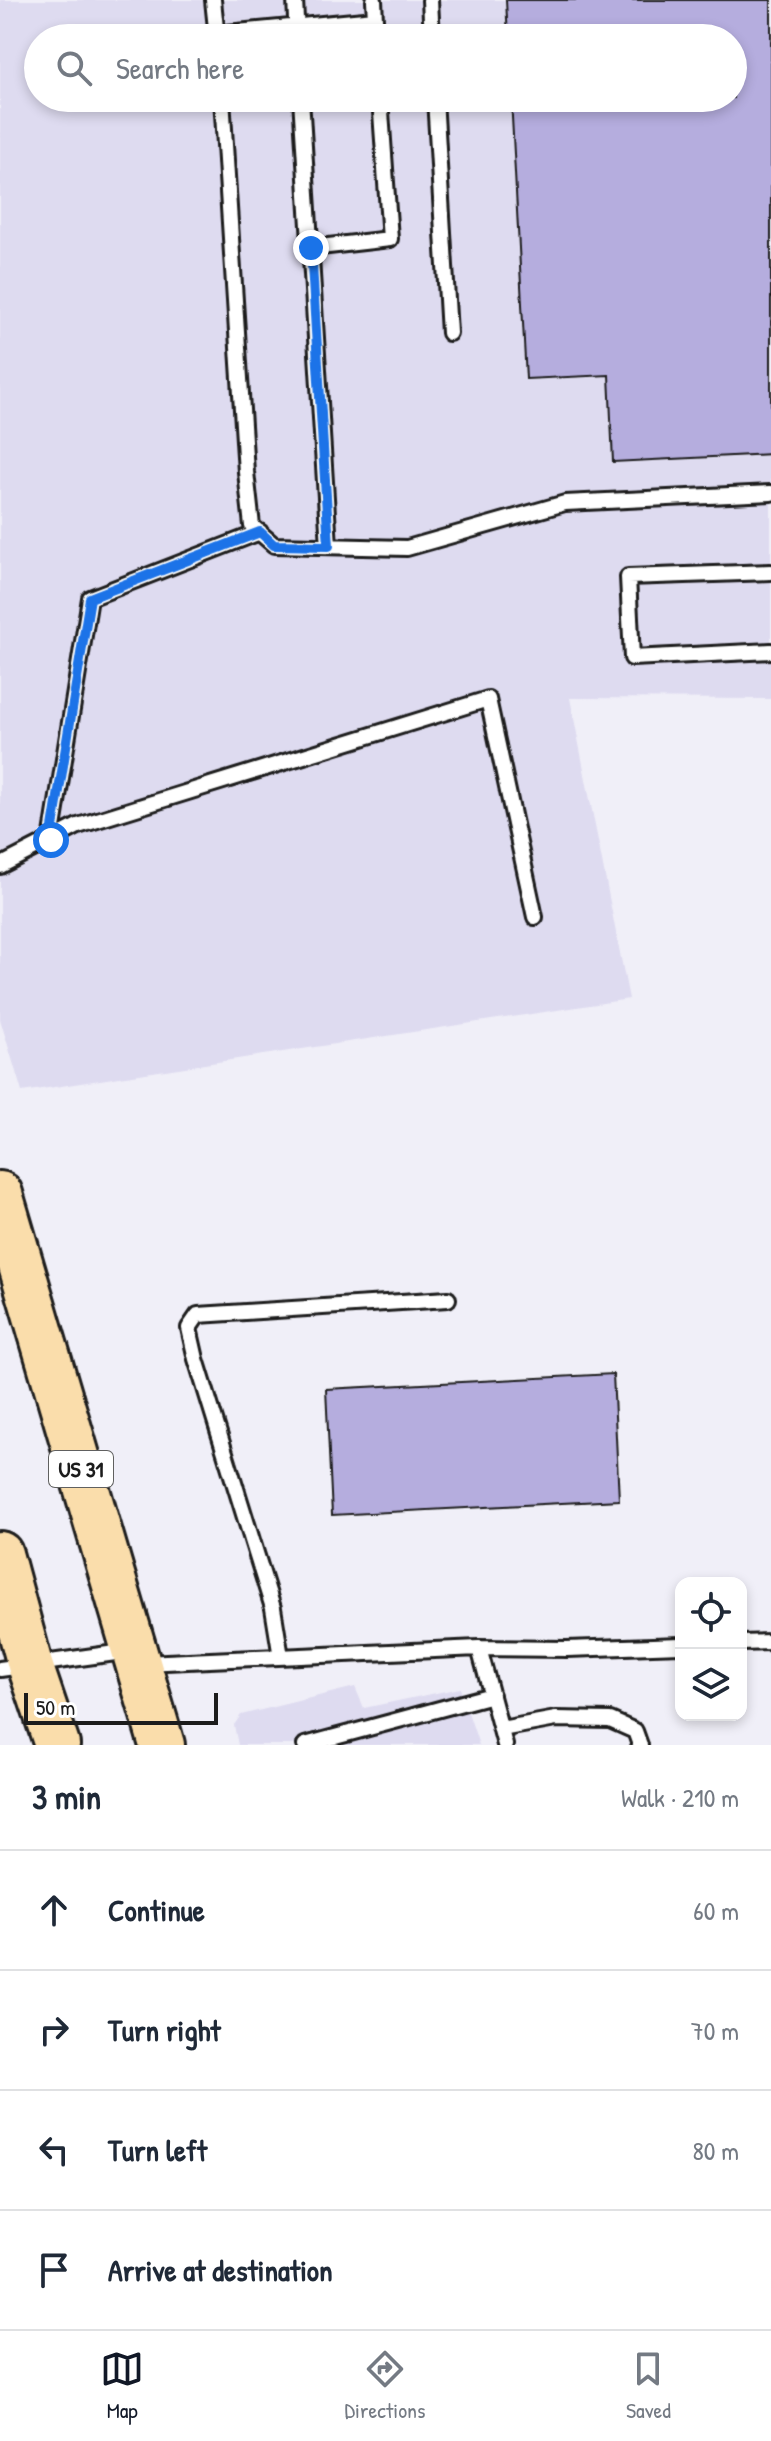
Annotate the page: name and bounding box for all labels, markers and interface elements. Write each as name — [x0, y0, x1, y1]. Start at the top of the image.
search box — [24, 24, 747, 112]
icon: search — [52, 46, 96, 90]
text: Search here — [116, 48, 244, 88]
route end — [293, 230, 329, 266]
route start — [33, 822, 69, 858]
road number: US 31 — [49, 1451, 113, 1487]
map controls — [675, 1577, 747, 1721]
button: locate — [675, 1577, 747, 1649]
button: layers — [675, 1649, 747, 1721]
scale bar — [24, 1689, 218, 1725]
text: 50 m — [36, 1692, 75, 1722]
text: 3 min — [32, 1774, 101, 1820]
text: Walk · 210 m — [621, 1780, 739, 1815]
icon: ahead — [32, 1888, 76, 1932]
text: Continue — [108, 1890, 205, 1930]
text: 60 m — [693, 1893, 739, 1928]
icon: right — [32, 2008, 76, 2052]
text: Turn right — [108, 2010, 221, 2050]
text: 70 m — [691, 2013, 739, 2048]
icon: left — [32, 2128, 76, 2172]
text: Turn left — [108, 2130, 207, 2170]
text: 80 m — [692, 2133, 739, 2168]
icon: arrive — [32, 2248, 76, 2292]
text: Arrive at destination — [108, 2250, 333, 2290]
tab: Map — [100, 2347, 144, 2425]
tab: Directions — [345, 2347, 426, 2425]
tab: Saved — [626, 2347, 671, 2425]

